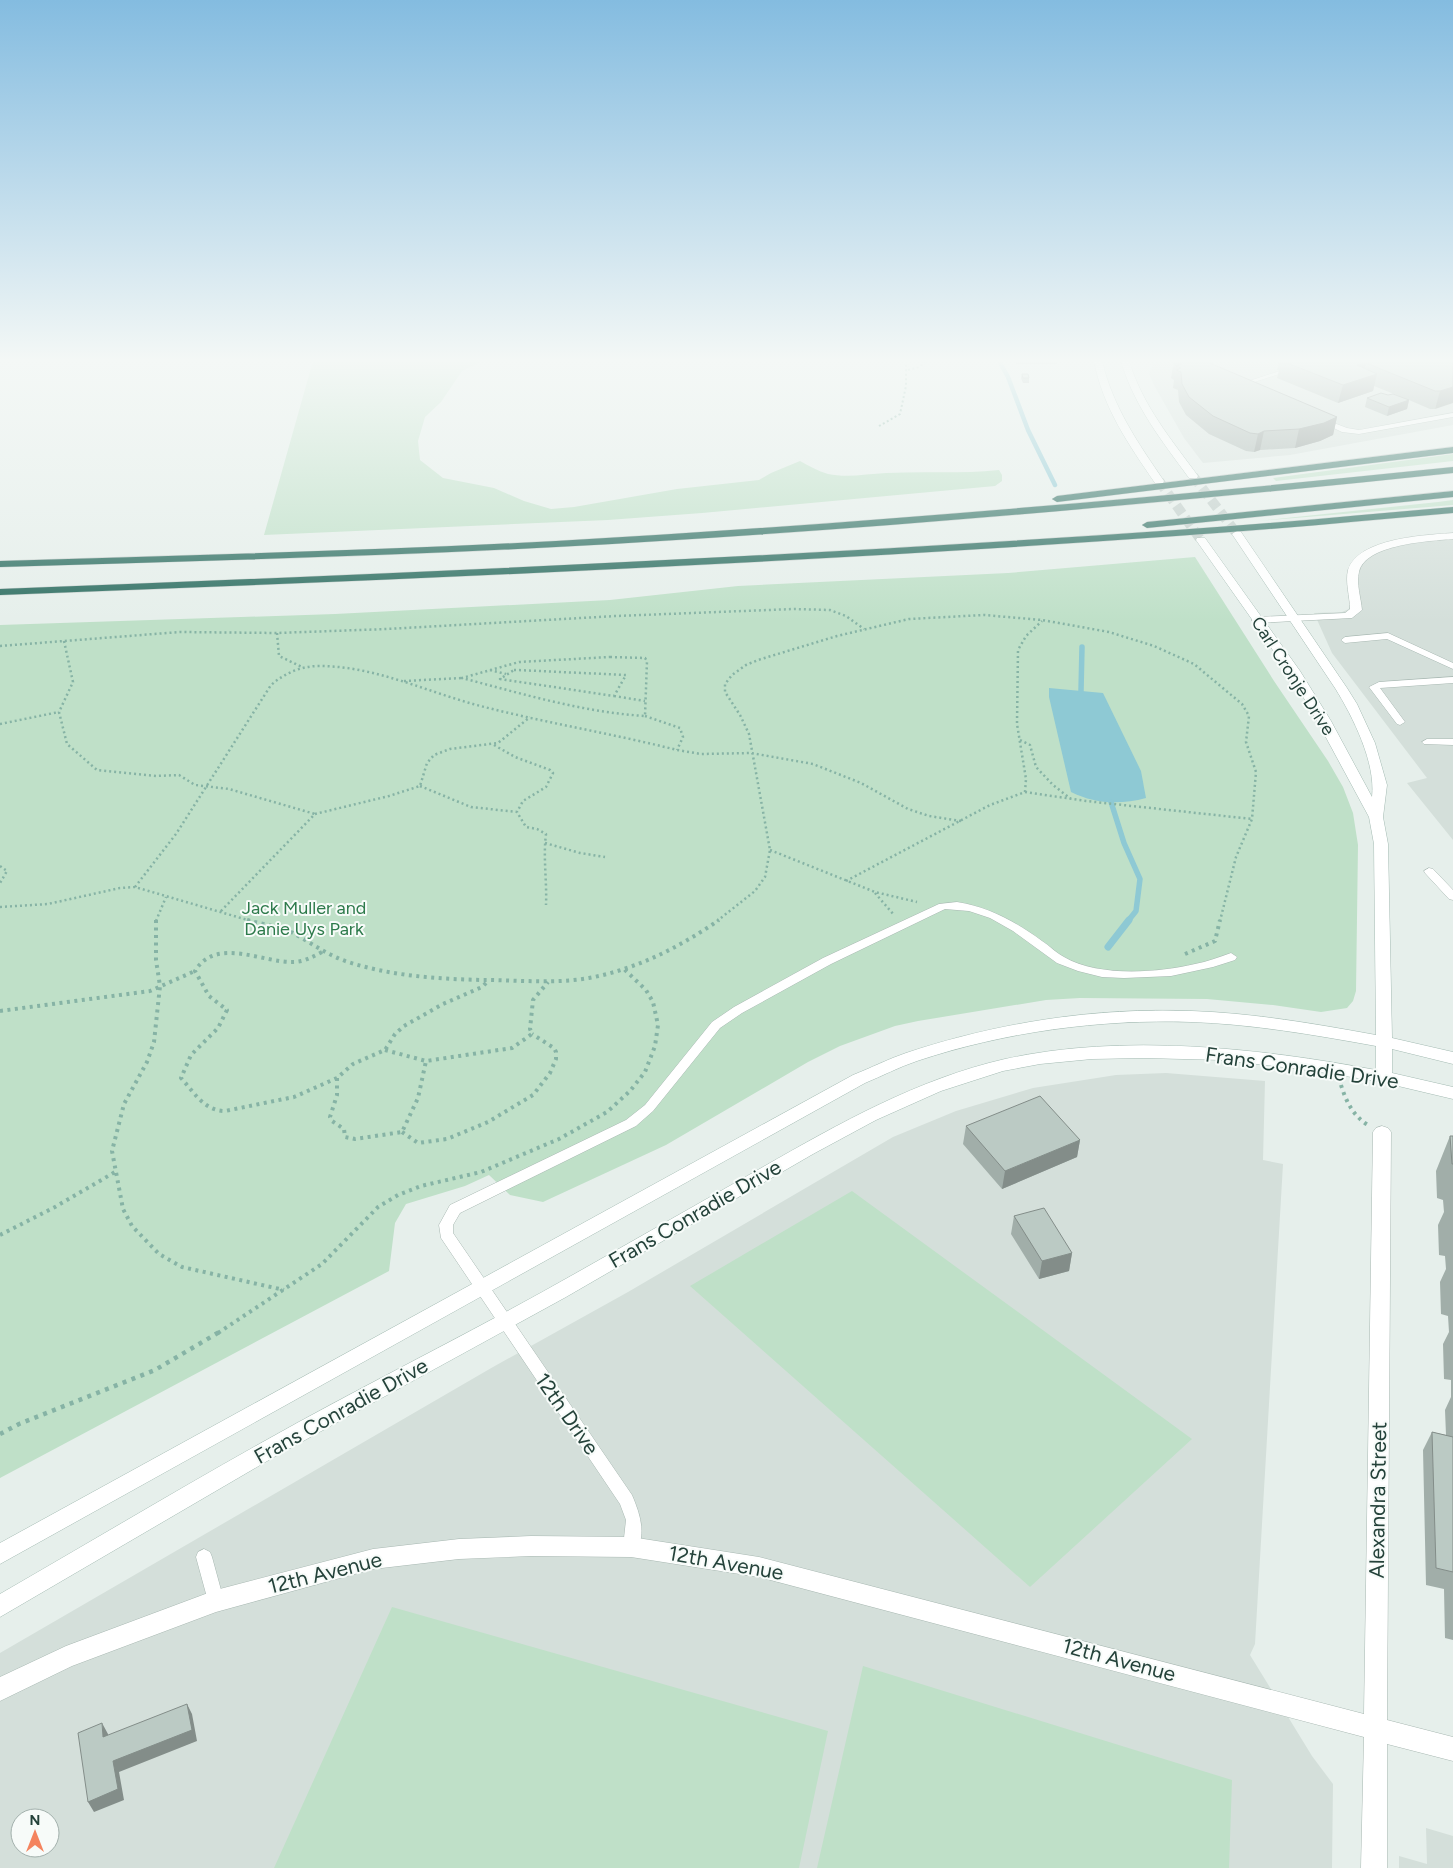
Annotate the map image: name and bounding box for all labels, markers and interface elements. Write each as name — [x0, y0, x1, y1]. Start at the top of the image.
street label: Carl Cronje Drive — [1246, 613, 1340, 740]
park label: Jack Muller and Danie Uys Park — [242, 897, 366, 940]
street label: Frans Conradie Drive — [1204, 1042, 1400, 1093]
street label: Frans Conradie Drive — [604, 1154, 785, 1273]
street label: Frans Conradie Drive — [249, 1352, 432, 1469]
street label: 12th Drive — [530, 1368, 605, 1459]
street label: Alexandra Street — [1364, 1421, 1391, 1579]
street label: 12th Avenue — [667, 1540, 786, 1585]
street label: 12th Avenue — [265, 1546, 384, 1599]
street label: 12th Avenue — [1060, 1632, 1179, 1687]
north arrow — [10, 1808, 60, 1858]
text: N — [30, 1812, 40, 1829]

